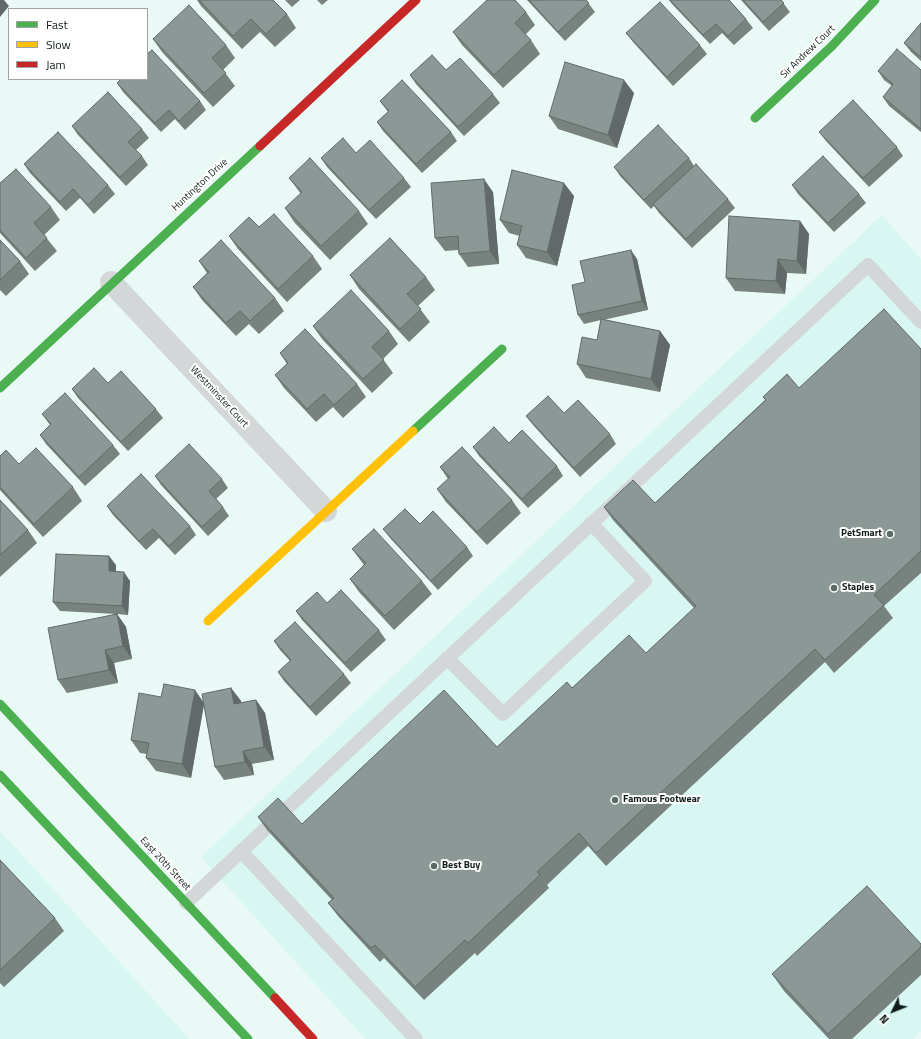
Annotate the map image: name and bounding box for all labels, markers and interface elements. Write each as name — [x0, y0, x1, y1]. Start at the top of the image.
legend — [8, 8, 148, 80]
text: Fast — [46, 15, 68, 34]
street label: Sir Andrew Court — [778, 23, 838, 81]
text: Slow — [46, 35, 71, 54]
text: Jam — [46, 55, 66, 74]
street label: Huntington Drive — [170, 156, 230, 214]
street label: Westminster Court — [187, 364, 251, 430]
place label: PetSmart — [841, 528, 882, 540]
marker: PetSmart — [885, 529, 895, 539]
place label: Staples — [842, 582, 874, 594]
marker: Staples — [829, 583, 839, 593]
place label: Famous Footwear — [623, 794, 700, 806]
marker: Famous Footwear — [610, 795, 620, 805]
street label: East 20th Street — [137, 835, 193, 893]
place label: Best Buy — [442, 860, 480, 872]
marker: Best Buy — [429, 861, 439, 871]
north arrow — [873, 991, 913, 1031]
text: N — [876, 1011, 893, 1027]

